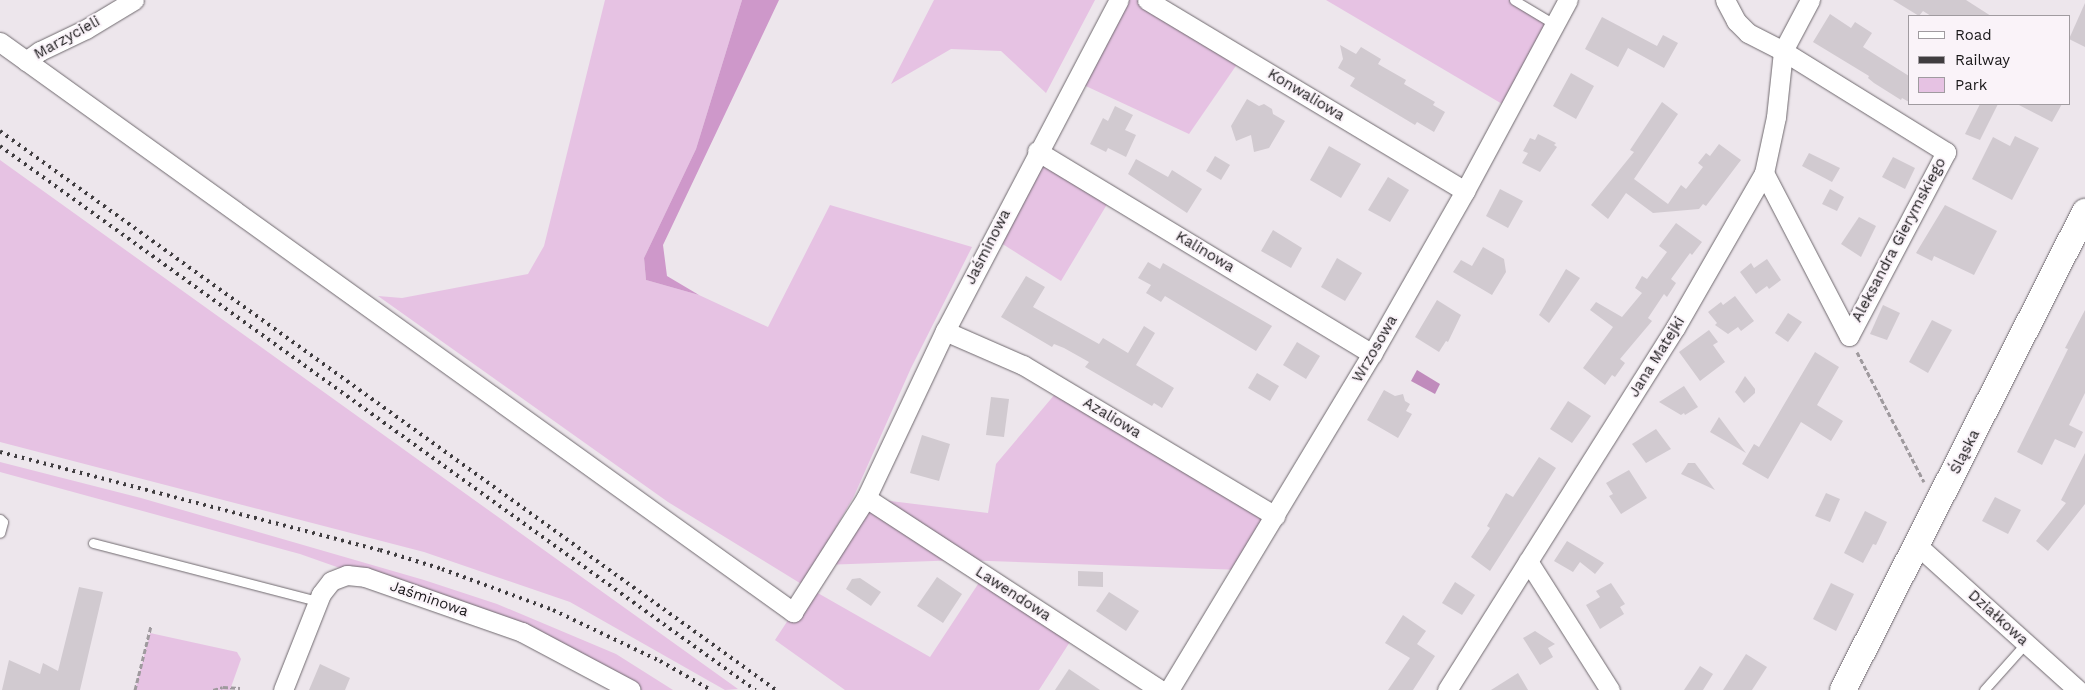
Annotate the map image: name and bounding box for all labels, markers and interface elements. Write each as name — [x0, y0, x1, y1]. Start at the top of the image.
street label: Marzycieli — [31, 13, 103, 63]
legend — [1908, 15, 2070, 105]
text: Road — [1955, 26, 1992, 44]
text: Railway — [1955, 51, 2010, 69]
street label: Konwaliowa — [1264, 65, 1348, 125]
text: Park — [1955, 76, 1987, 94]
street label: Aleksandra Gierymskiego — [1848, 155, 1950, 325]
street label: Jaśminowa — [961, 206, 1015, 288]
street label: Kalinowa — [1172, 227, 1238, 277]
street label: Wrzosowa — [1349, 312, 1401, 386]
street label: Jana Matejki — [1625, 313, 1689, 401]
street label: Azaliowa — [1080, 394, 1144, 442]
street label: Śląska — [1946, 427, 1984, 477]
street label: Lawendowa — [972, 563, 1054, 625]
street label: Jaśminowa — [387, 577, 471, 621]
street label: Działkowa — [1964, 586, 2032, 650]

